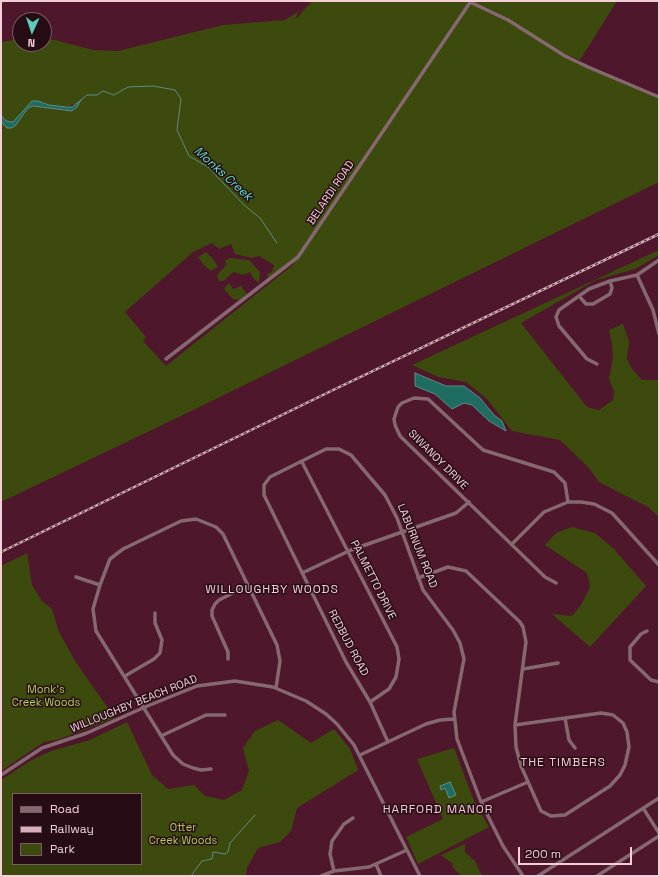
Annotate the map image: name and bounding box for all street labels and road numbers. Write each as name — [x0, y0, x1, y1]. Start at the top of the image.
street label: BELARDI ROAD — [305, 158, 357, 228]
street label: SIWANOY DRIVE — [405, 427, 471, 493]
street label: LABURNUM ROAD — [394, 502, 440, 590]
street label: PALMETTO DRIVE — [347, 538, 399, 622]
street label: REDBUD ROAD — [325, 608, 371, 678]
street label: WILLOUGHBY BEACH ROAD — [69, 672, 199, 736]

